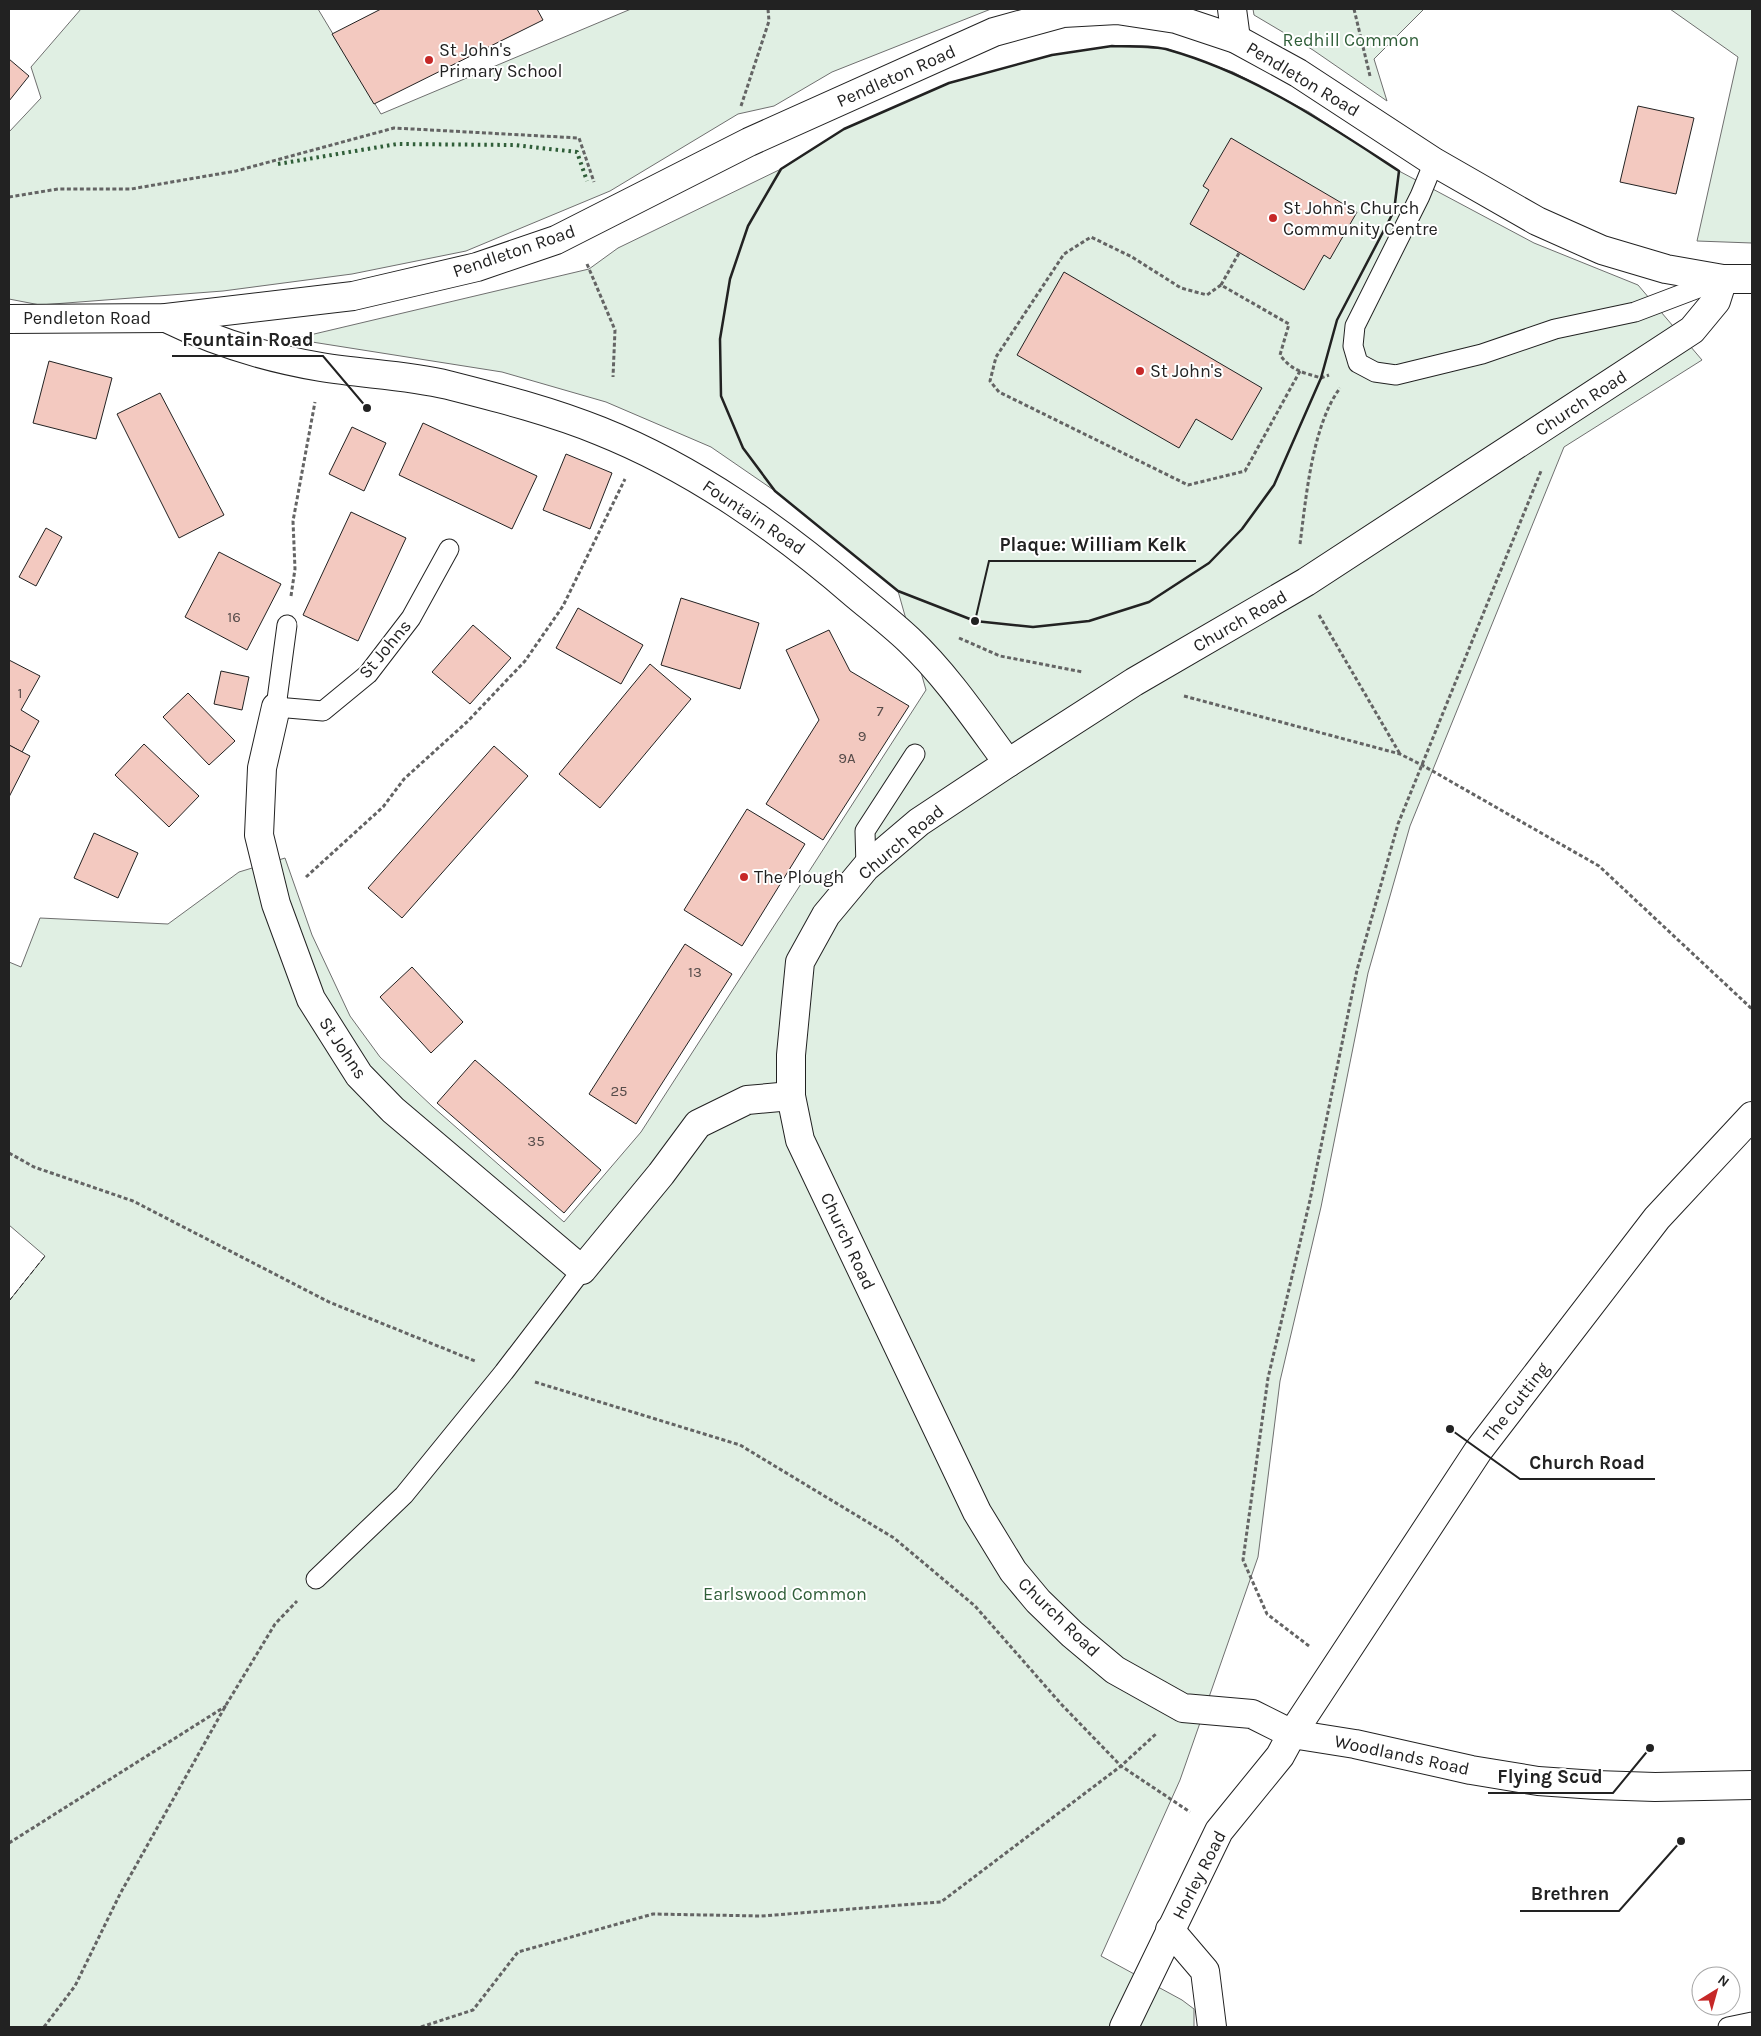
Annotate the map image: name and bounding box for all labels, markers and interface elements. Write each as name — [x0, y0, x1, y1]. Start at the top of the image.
park label: Redhill Common — [1283, 29, 1419, 51]
street label: Pendleton Road — [1242, 37, 1364, 121]
place label: St John's Primary School — [439, 39, 563, 82]
street label: Pendleton Road — [833, 40, 959, 112]
marker: St John's Primary School — [423, 54, 435, 66]
place label: St John's Church Community Centre — [1283, 197, 1438, 240]
marker: St John's Church Community Centre — [1267, 212, 1279, 224]
street label: Pendleton Road — [450, 220, 578, 282]
street label: Pendleton Road — [23, 307, 151, 329]
callout: Fountain Road — [172, 322, 323, 356]
text: Fountain Road — [182, 329, 314, 351]
place label: St John's — [1150, 360, 1223, 382]
marker: St John's — [1134, 365, 1146, 377]
street label: Church Road — [1531, 365, 1631, 441]
street label: Fountain Road — [698, 475, 810, 559]
callout: Plaque: William Kelk — [989, 527, 1196, 561]
text: Plaque: William Kelk — [1000, 534, 1186, 556]
street label: Church Road — [1189, 585, 1291, 657]
house number: 16 — [227, 608, 241, 626]
street label: St Johns — [354, 615, 416, 683]
house number: 1 — [18, 684, 22, 702]
house number: 7 — [876, 702, 884, 720]
house number: 9 — [858, 727, 866, 745]
house number: 9A — [838, 749, 856, 767]
street label: Church Road — [854, 800, 948, 884]
place label: The Plough — [754, 866, 844, 888]
marker: The Plough — [738, 871, 750, 883]
house number: 13 — [688, 963, 702, 981]
street label: St Johns — [314, 1013, 372, 1083]
house number: 25 — [610, 1082, 628, 1100]
house number: 35 — [527, 1132, 545, 1150]
street label: Church Road — [816, 1189, 880, 1293]
street label: The Cutting — [1478, 1358, 1554, 1446]
callout: Church Road — [1520, 1445, 1655, 1479]
text: Church Road — [1529, 1452, 1645, 1474]
street label: Church Road — [1014, 1573, 1104, 1661]
park label: Earlswood Common — [703, 1583, 867, 1605]
street label: Woodlands Road — [1332, 1730, 1472, 1780]
callout: Flying Scud — [1488, 1759, 1613, 1793]
text: Flying Scud — [1497, 1766, 1603, 1788]
street label: Horley Road — [1167, 1827, 1231, 1923]
callout: Brethren — [1520, 1877, 1619, 1911]
text: Brethren — [1531, 1883, 1609, 1905]
north arrow — [1691, 1966, 1741, 2016]
text: N — [1714, 1971, 1733, 1991]

